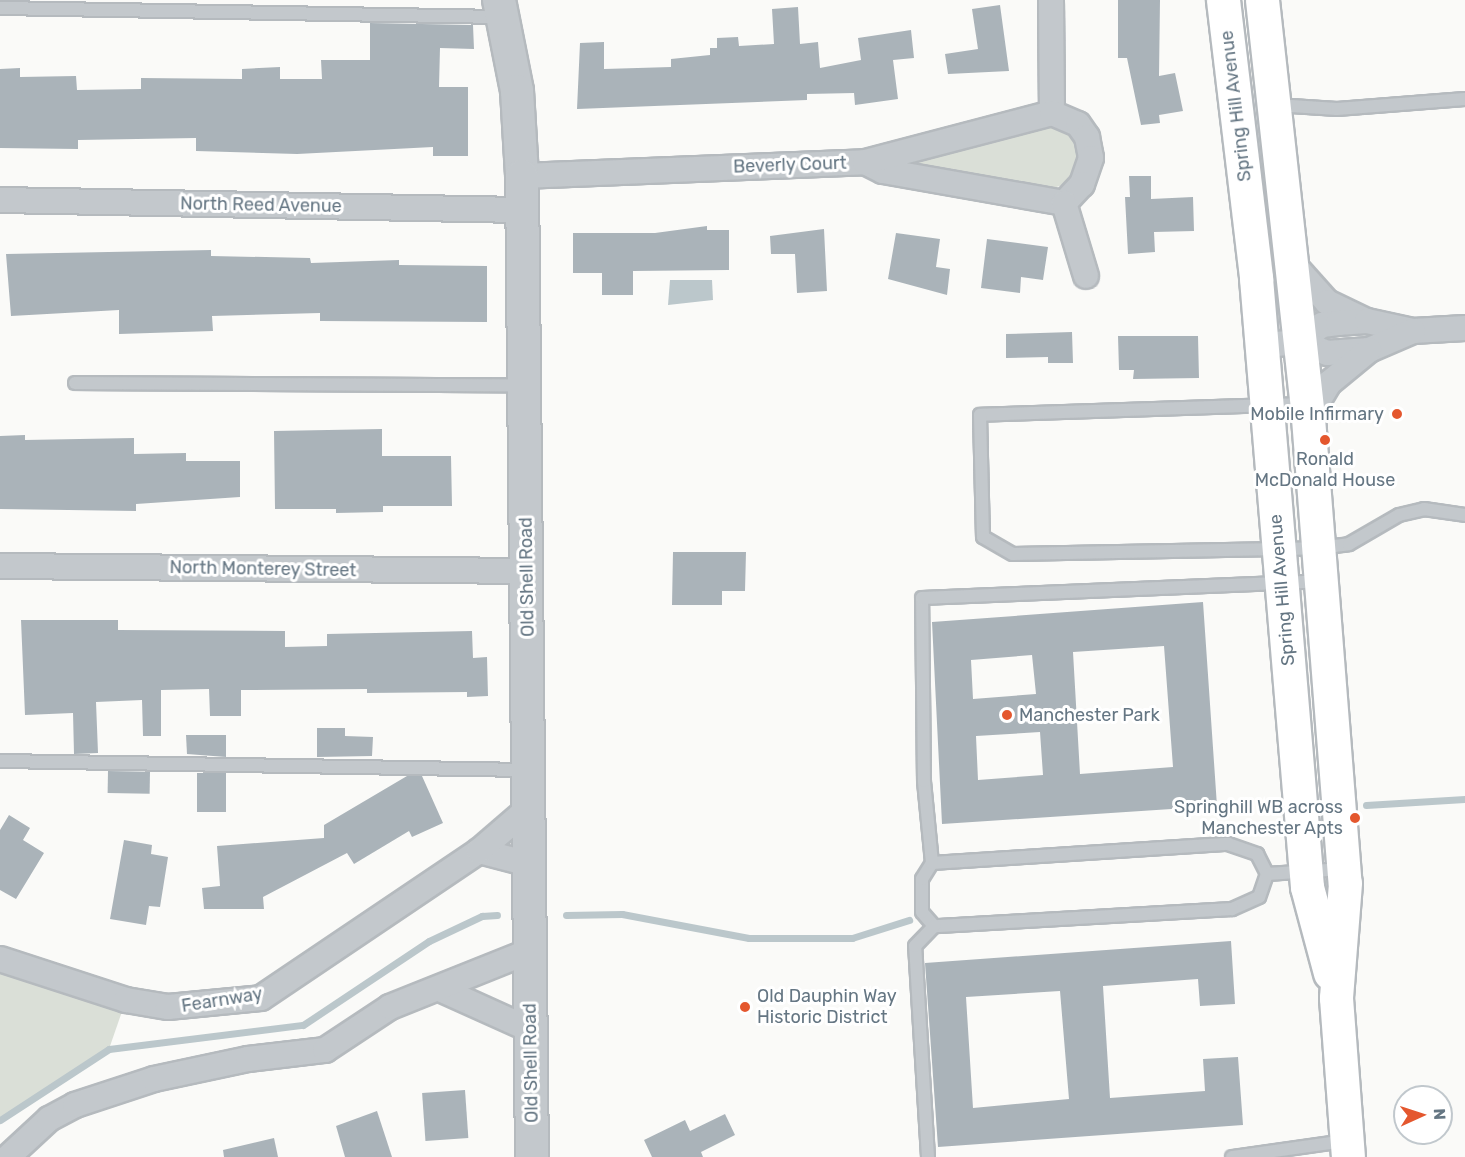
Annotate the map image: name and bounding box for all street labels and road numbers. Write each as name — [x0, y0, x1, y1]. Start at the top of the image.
street label: Spring Hill Avenue — [1216, 29, 1256, 183]
street label: Beverly Court — [733, 152, 847, 178]
street label: North Reed Avenue — [180, 193, 342, 217]
street label: Spring Hill Avenue — [1265, 513, 1299, 667]
street label: Old Shell Road — [515, 517, 539, 637]
street label: North Monterey Street — [169, 557, 357, 581]
street label: Fearnway — [180, 983, 264, 1017]
street label: Old Shell Road — [519, 1003, 543, 1123]

